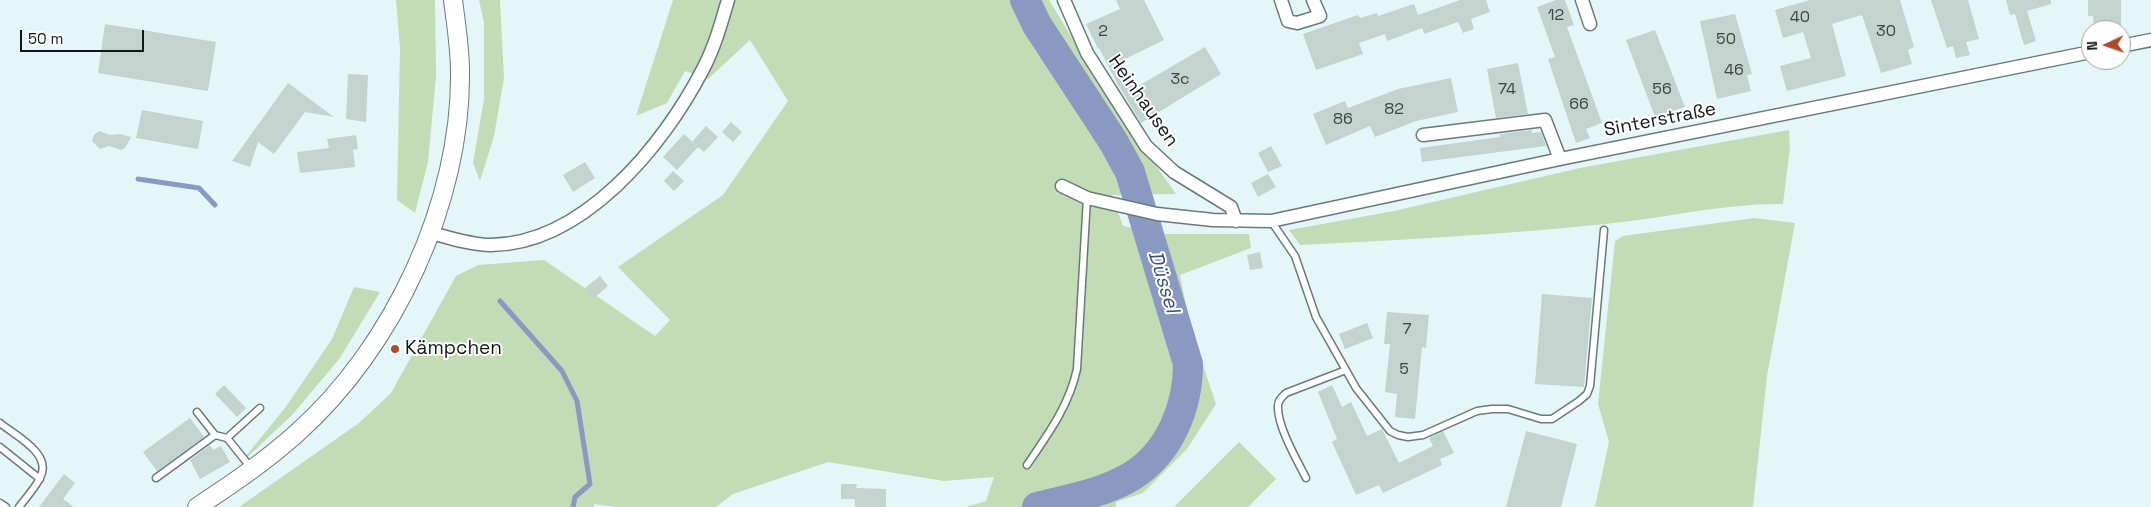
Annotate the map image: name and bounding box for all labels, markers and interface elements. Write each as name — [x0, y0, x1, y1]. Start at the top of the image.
house number: 12 — [1548, 6, 1564, 26]
house number: 40 — [1790, 8, 1810, 28]
scale bar — [22, 20, 146, 52]
north arrow — [2081, 20, 2131, 70]
house number: 2 — [1098, 22, 1108, 42]
house number: 30 — [1876, 22, 1896, 42]
text: 50 m — [28, 29, 63, 48]
house number: 50 — [1716, 30, 1736, 50]
text: N — [2083, 41, 2101, 51]
street label: Heinhausen — [1103, 51, 1183, 151]
house number: 46 — [1724, 61, 1744, 81]
house number: 3c — [1170, 70, 1190, 90]
house number: 74 — [1498, 80, 1516, 100]
house number: 56 — [1652, 80, 1672, 100]
house number: 66 — [1569, 95, 1589, 115]
street label: Sinterstraße — [1602, 98, 1718, 142]
house number: 82 — [1384, 100, 1404, 120]
house number: 86 — [1333, 110, 1353, 130]
water label: Düssel — [1142, 248, 1184, 316]
house number: 7 — [1402, 320, 1412, 340]
place label: Kämpchen — [405, 338, 502, 360]
marker: Kämpchen — [389, 343, 401, 355]
house number: 5 — [1399, 360, 1409, 380]

